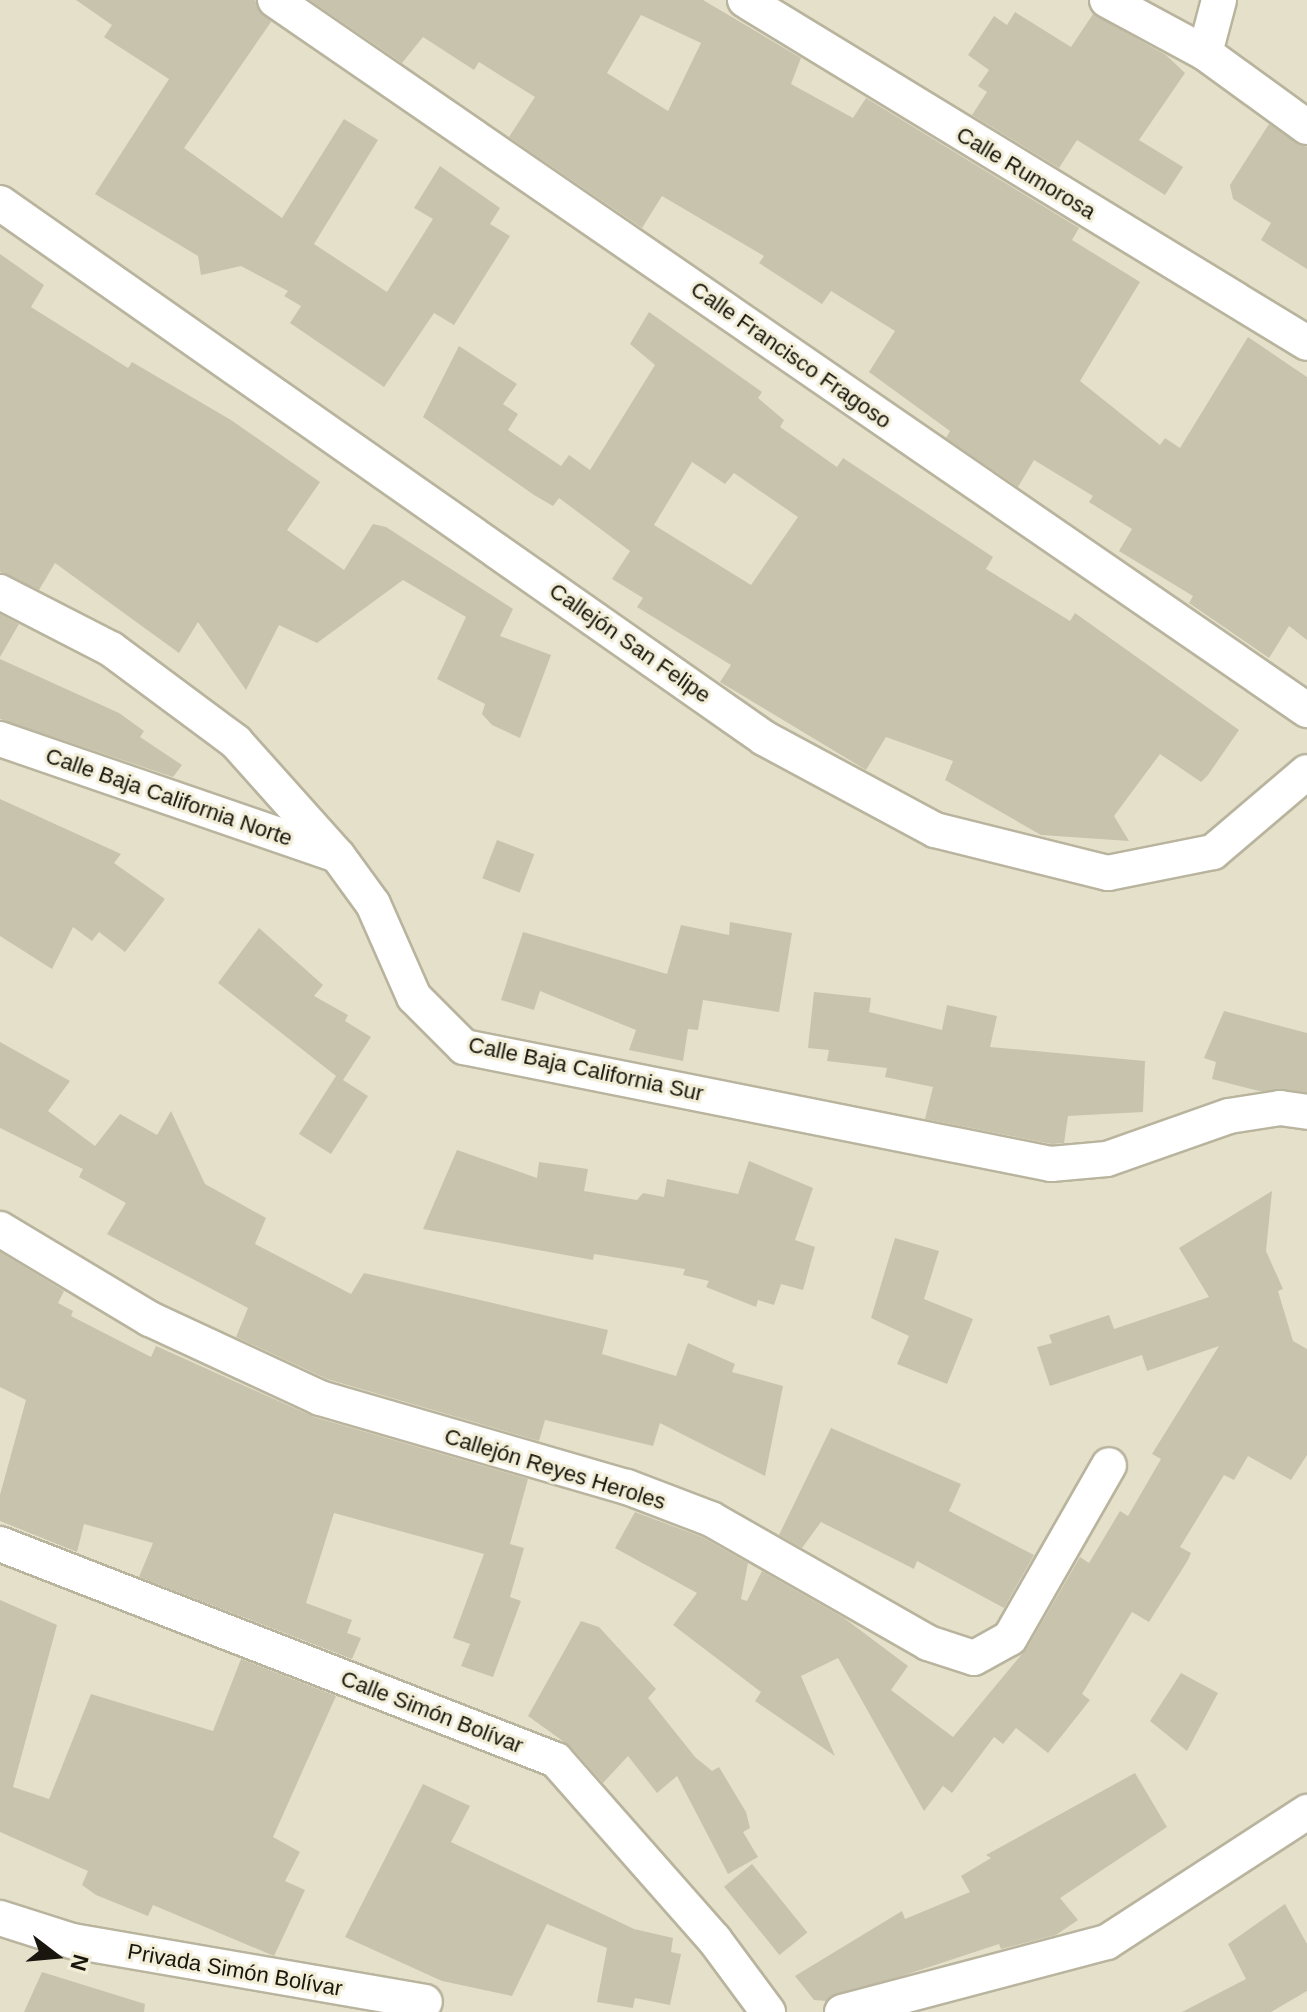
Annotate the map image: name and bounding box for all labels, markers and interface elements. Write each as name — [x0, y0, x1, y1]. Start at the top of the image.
street label: Calle Rumorosa — [952, 121, 1100, 225]
street label: Calle Francisco Fragoso — [686, 276, 896, 434]
street label: Callejón San Felipe — [544, 577, 716, 709]
street label: Calle Baja California Norte — [42, 742, 296, 852]
street label: Calle Baja California Sur — [466, 1031, 706, 1107]
street label: Callejón Reyes Heroles — [441, 1423, 669, 1515]
street label: Calle Simón Bolívar — [337, 1665, 527, 1759]
north arrow — [16, 1916, 96, 1996]
street label: Privada Simón Bolívar — [126, 1938, 344, 2002]
text: N — [65, 1952, 94, 1974]

